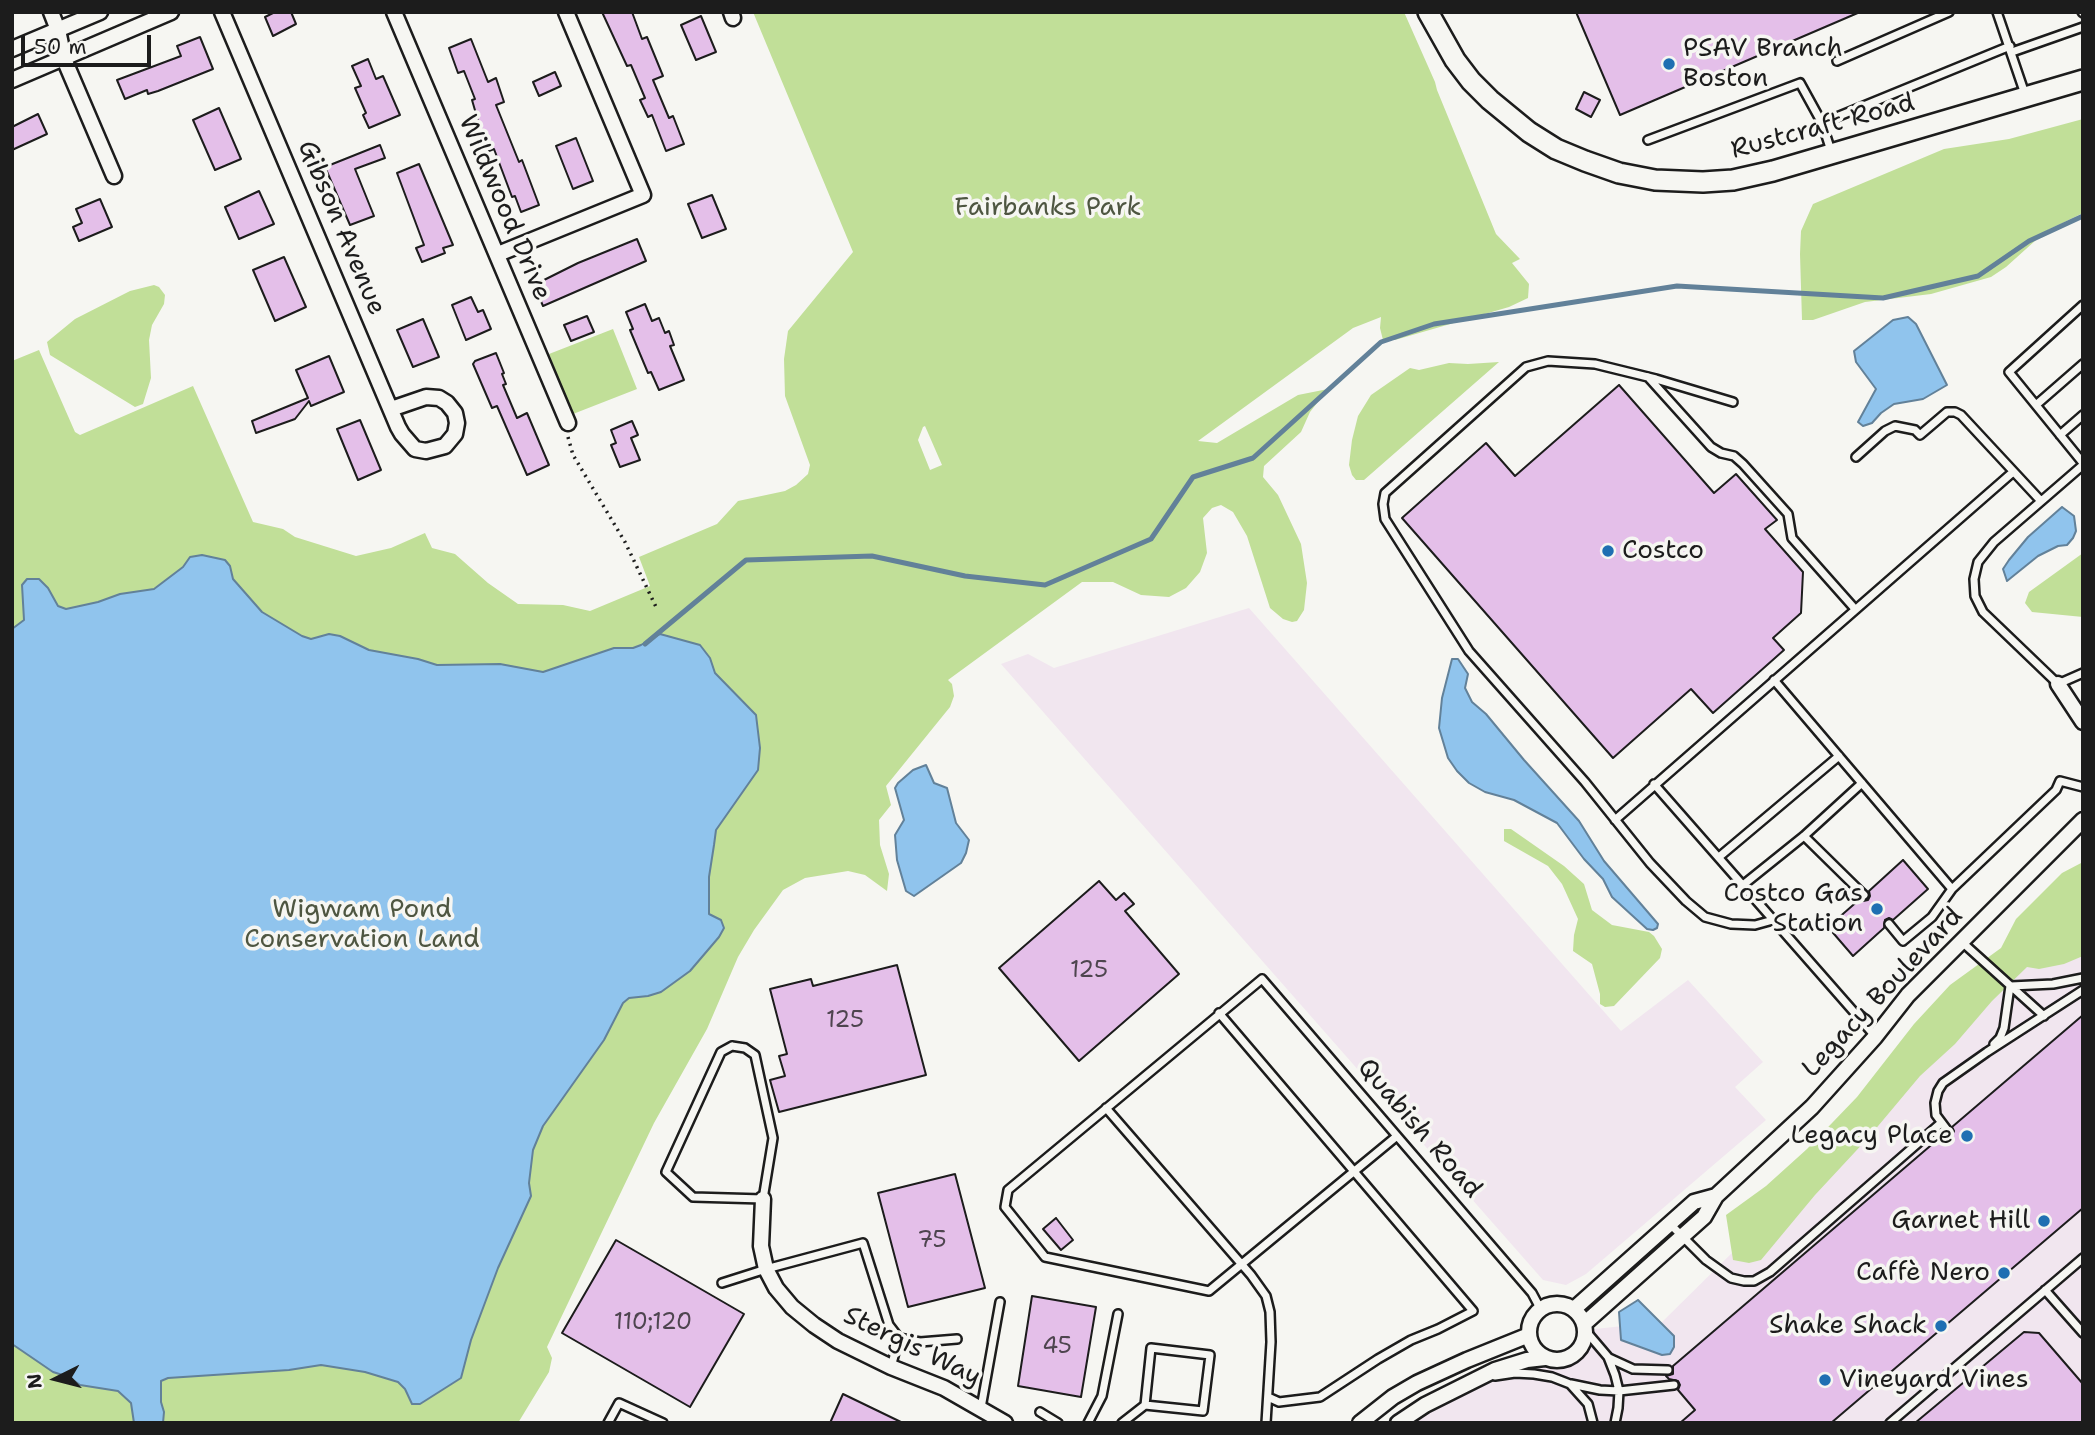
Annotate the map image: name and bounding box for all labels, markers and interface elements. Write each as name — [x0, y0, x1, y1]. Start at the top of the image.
scale bar — [24, 21, 154, 65]
text: 50 m — [34, 33, 87, 61]
place label: PSAV Branch Boston — [1683, 33, 1843, 94]
marker: PSAV Branch Boston — [1661, 56, 1677, 72]
street label: Rustcraft Road — [1728, 87, 1918, 167]
street label: Wildwood Drive — [451, 110, 557, 306]
street label: Gibson Avenue — [290, 136, 392, 320]
park label: Fairbanks Park — [954, 192, 1142, 224]
place label: Costco — [1622, 535, 1704, 567]
marker: Costco — [1600, 543, 1616, 559]
place label: Costco Gas Station — [1724, 878, 1863, 940]
park label: Wigwam Pond Conservation Land — [244, 894, 480, 956]
street label: Legacy Boulevard — [1796, 901, 1970, 1085]
marker: Costco Gas Station — [1869, 901, 1885, 917]
house number: 125 — [1070, 957, 1108, 985]
house number: 125 — [826, 1007, 864, 1035]
street label: Quabish Road — [1350, 1053, 1488, 1205]
place label: Legacy Place — [1790, 1120, 1953, 1152]
marker: Legacy Place — [1959, 1128, 1975, 1144]
place label: Garnet Hill — [1891, 1205, 2030, 1237]
marker: Garnet Hill — [2036, 1213, 2052, 1229]
house number: 75 — [917, 1227, 947, 1255]
place label: Caffè Nero — [1856, 1257, 1990, 1289]
marker: Caffè Nero — [1996, 1265, 2012, 1281]
street label: Stergis Way — [838, 1300, 986, 1394]
house number: 110;120 — [614, 1309, 692, 1337]
place label: Shake Shack — [1769, 1310, 1927, 1342]
marker: Shake Shack — [1933, 1318, 1949, 1334]
house number: 45 — [1042, 1333, 1072, 1361]
north arrow — [21, 1344, 91, 1414]
place label: Vineyard Vines — [1839, 1364, 2029, 1396]
text: N — [21, 1372, 48, 1390]
marker: Vineyard Vines — [1817, 1372, 1833, 1388]

